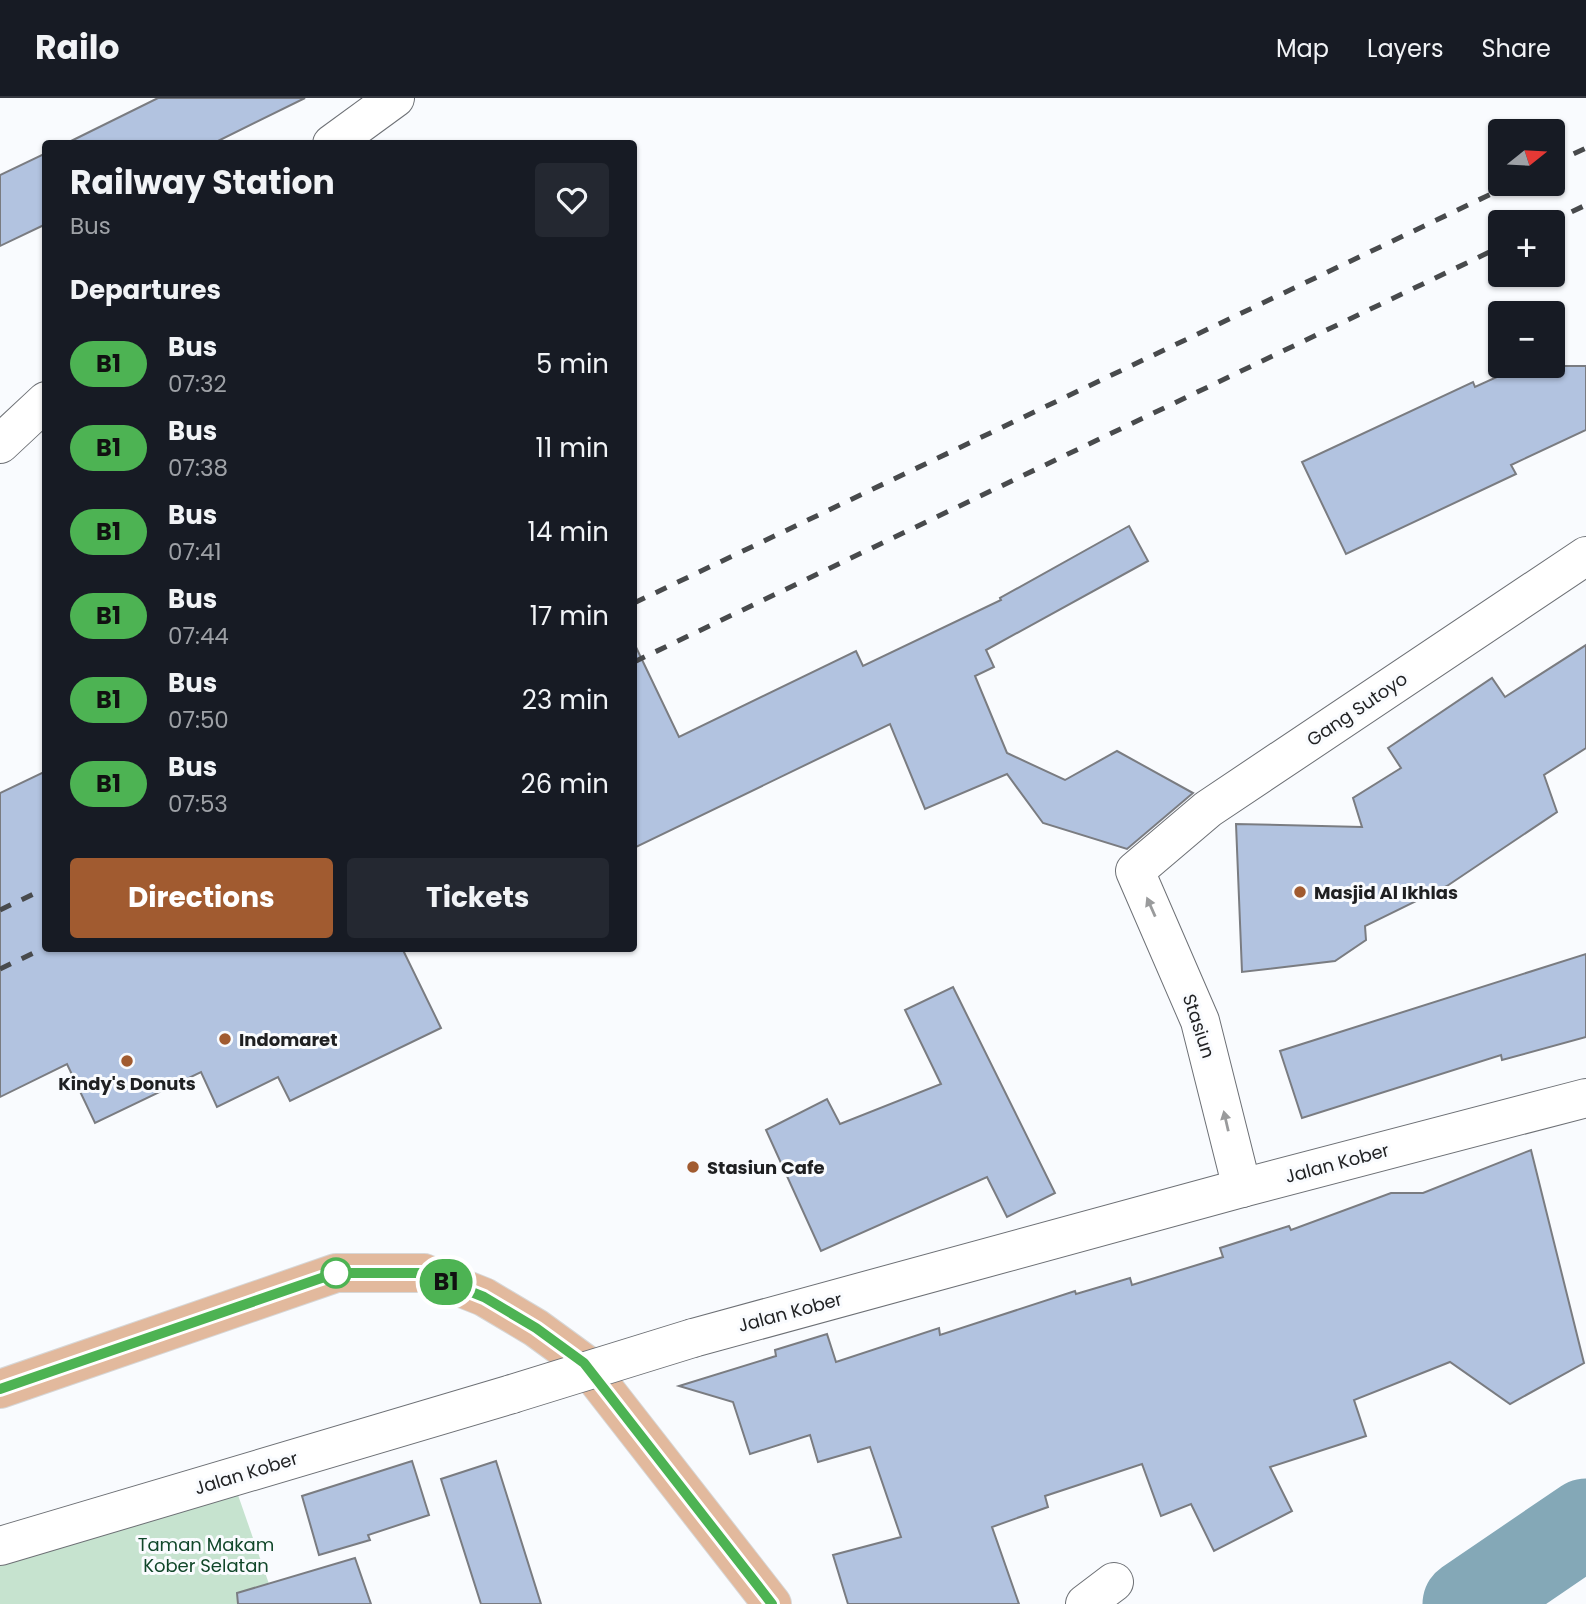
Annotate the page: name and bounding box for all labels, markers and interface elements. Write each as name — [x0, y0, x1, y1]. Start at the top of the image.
text: Railo — [35, 24, 119, 71]
text: Map — [1276, 32, 1329, 65]
text: Layers — [1367, 32, 1443, 65]
text: Share — [1481, 32, 1551, 65]
north arrow — [1488, 119, 1564, 196]
map controls — [1488, 119, 1565, 378]
text: Railway Station — [70, 159, 335, 206]
button: heart — [535, 163, 609, 237]
text: Bus — [70, 210, 111, 242]
button: + — [1488, 210, 1565, 287]
text: Departures — [70, 272, 221, 308]
button: − — [1488, 301, 1565, 378]
text: Bus — [168, 329, 217, 365]
text: 5 min — [536, 346, 609, 382]
text: B1 — [96, 347, 121, 380]
text: 07:32 — [168, 368, 227, 400]
text: Bus — [168, 413, 217, 449]
text: 11 min — [536, 430, 609, 466]
text: B1 — [96, 431, 121, 464]
text: 07:38 — [168, 452, 228, 484]
text: Bus — [168, 497, 217, 533]
text: 14 min — [528, 514, 609, 550]
text: B1 — [96, 515, 121, 548]
text: 07:41 — [168, 536, 222, 568]
text: Bus — [168, 581, 217, 617]
text: 17 min — [530, 598, 609, 634]
text: B1 — [96, 599, 121, 632]
text: 07:44 — [168, 620, 229, 652]
text: Bus — [168, 665, 217, 701]
street label: Gang Sutoyo — [1302, 666, 1412, 752]
text: 23 min — [522, 682, 609, 718]
text: B1 — [96, 683, 121, 716]
text: 07:50 — [168, 704, 229, 736]
text: Bus — [168, 749, 217, 785]
text: 26 min — [521, 766, 609, 802]
text: B1 — [96, 767, 121, 800]
text: 07:53 — [168, 788, 228, 820]
button: Directions — [70, 858, 333, 938]
button: Tickets — [347, 858, 609, 938]
place label: Masjid Al Ikhlas — [1314, 880, 1458, 905]
marker: Masjid Al Ikhlas — [1292, 884, 1308, 900]
one-way arrow — [1145, 897, 1157, 917]
street label: Stasiun — [1177, 991, 1221, 1061]
place label: Indomaret — [239, 1027, 338, 1052]
marker: Indomaret — [217, 1031, 233, 1047]
marker: Kindy's Donuts — [119, 1053, 135, 1069]
place label: Kindy's Donuts — [58, 1071, 196, 1096]
one-way arrow — [1220, 1110, 1231, 1132]
street label: Jalan Kober — [1282, 1137, 1392, 1189]
place label: Stasiun Cafe — [707, 1155, 825, 1180]
marker: Stasiun Cafe — [685, 1159, 701, 1175]
unlabelled marker — [321, 1258, 351, 1288]
line badge: B1 — [414, 1259, 478, 1305]
text: B1 — [434, 1265, 458, 1298]
street label: Jalan Kober — [735, 1286, 845, 1338]
street label: Jalan Kober — [191, 1445, 301, 1501]
park label: Taman Makam Kober Selatan — [138, 1532, 274, 1578]

